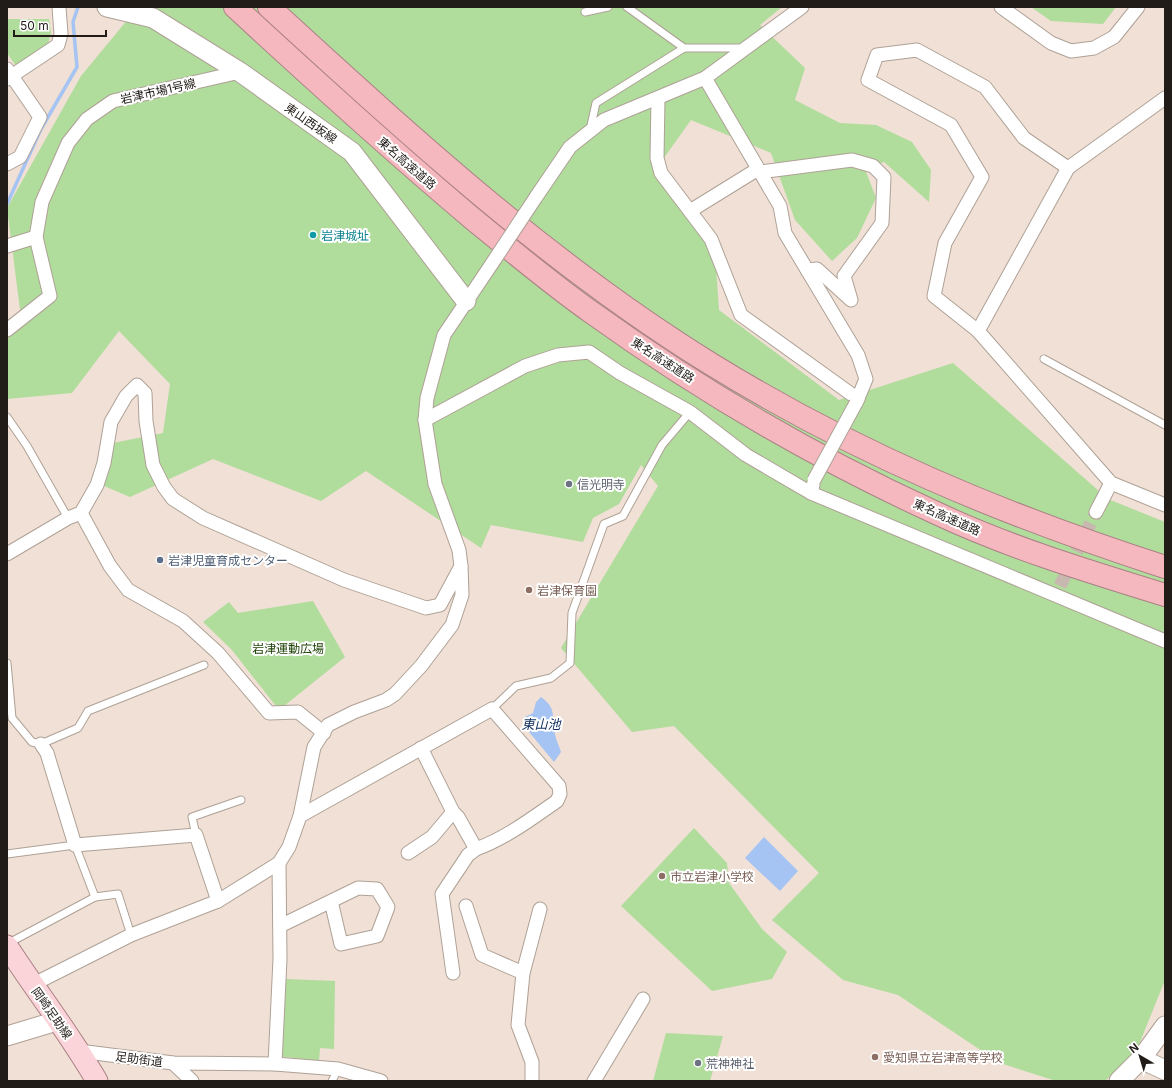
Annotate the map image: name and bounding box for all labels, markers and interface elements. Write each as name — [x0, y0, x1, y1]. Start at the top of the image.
scale bar — [14, 12, 106, 38]
text: 50 m — [20, 18, 49, 33]
street label: 岩津市場1号線 — [119, 75, 197, 107]
street label: 東山西坂線 — [282, 100, 340, 146]
street label: 東名高速道路 — [375, 134, 439, 192]
place label: 岩津城址 — [321, 228, 369, 243]
marker: 岩津城址 — [308, 230, 318, 240]
street label: 東名高速道路 — [629, 334, 697, 386]
place label: 信光明寺 — [577, 477, 625, 492]
marker: 信光明寺 — [564, 479, 574, 489]
street label: 東名高速道路 — [911, 496, 983, 538]
place label: 岩津児童育成センター — [168, 553, 288, 568]
marker: 岩津児童育成センター — [155, 555, 165, 565]
place label: 岩津保育園 — [537, 583, 597, 598]
marker: 岩津保育園 — [524, 585, 534, 595]
park label: 岩津運動広場 — [252, 641, 324, 656]
water label: 東山池 — [521, 716, 562, 732]
place label: 市立岩津小学校 — [670, 869, 754, 884]
marker: 市立岩津小学校 — [657, 871, 667, 881]
street label: 岡崎足助線 — [29, 984, 75, 1042]
north arrow — [1120, 1036, 1160, 1076]
text: N — [1126, 1040, 1141, 1056]
street label: 足助街道 — [114, 1049, 164, 1069]
place label: 愛知県立岩津高等学校 — [883, 1050, 1003, 1065]
marker: 愛知県立岩津高等学校 — [870, 1052, 880, 1062]
place label: 荒神神社 — [706, 1056, 754, 1071]
marker: 荒神神社 — [693, 1058, 703, 1068]

